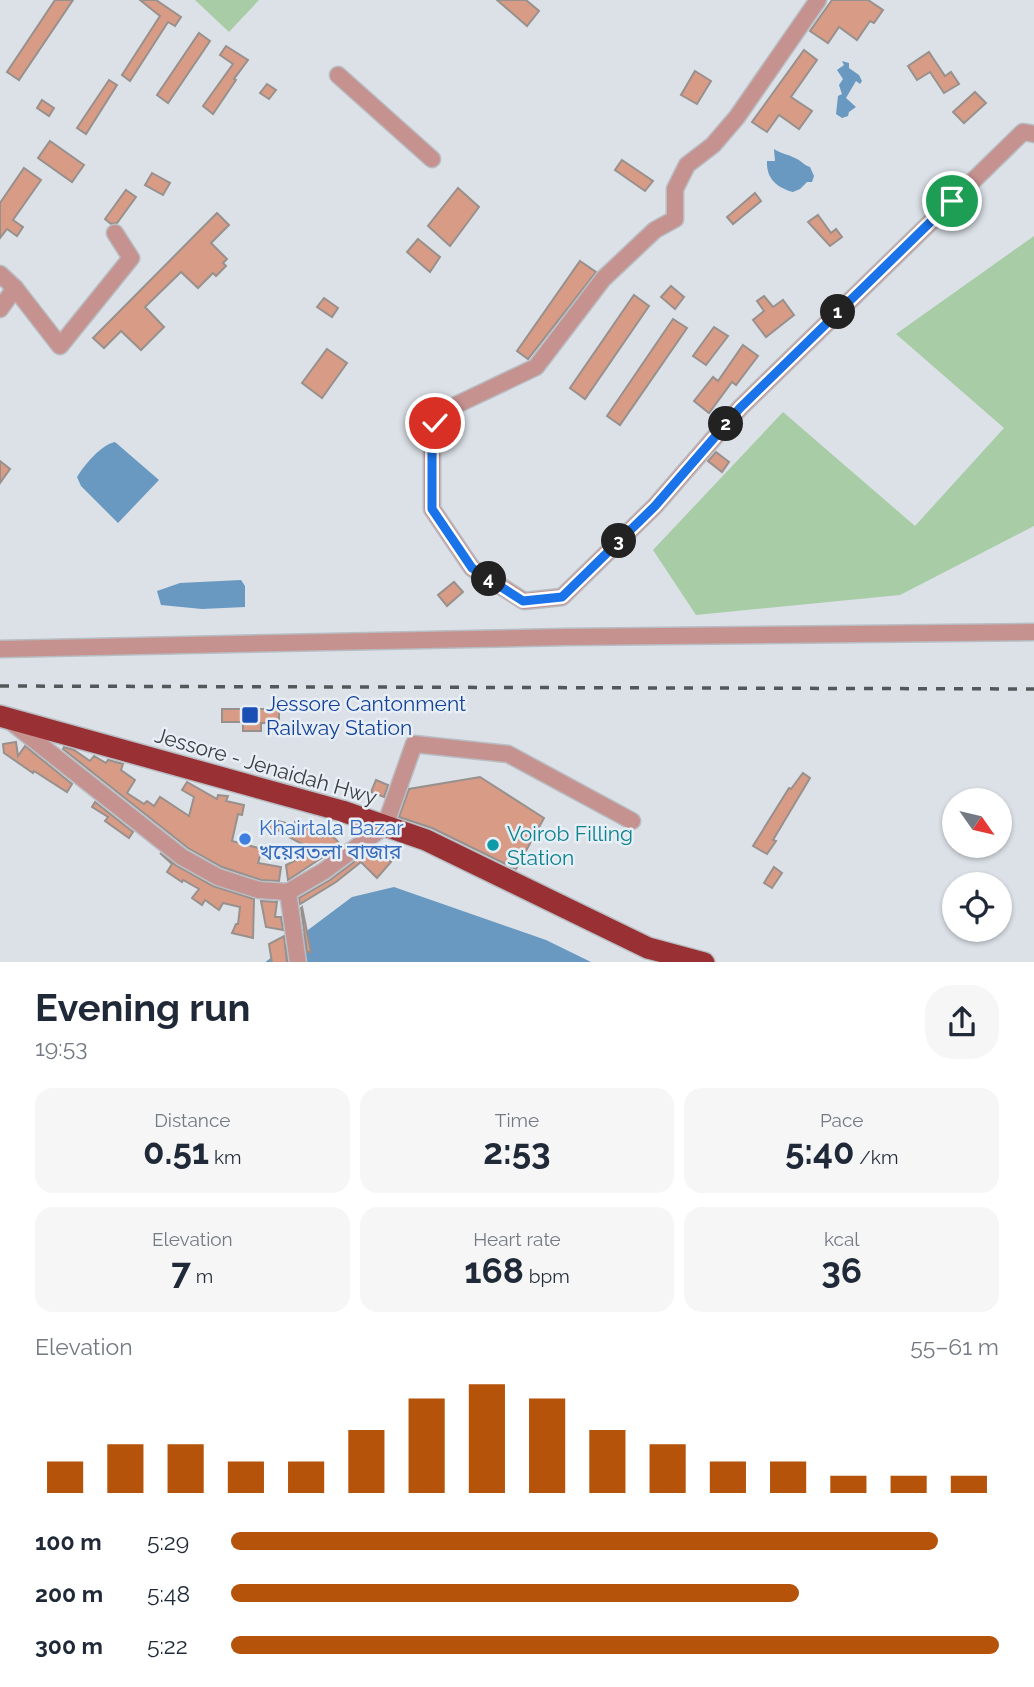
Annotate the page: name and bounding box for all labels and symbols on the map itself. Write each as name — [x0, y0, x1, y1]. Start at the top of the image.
pin — [922, 171, 982, 231]
pin: 1 — [820, 294, 856, 330]
pin — [405, 393, 465, 453]
pin: 2 — [708, 406, 744, 442]
pin: 3 — [602, 524, 636, 558]
pin: 4 — [472, 562, 506, 596]
place label: Jessore Cantonment Railway Station — [266, 691, 466, 740]
marker: Jessore Cantonment Railway Station — [240, 705, 260, 725]
street label: Jessore - Jenaidah Hwy — [152, 722, 380, 810]
north arrow — [942, 788, 1012, 858]
place label: Khairtala Bazar খয়েরতলা বাজার — [259, 815, 404, 864]
place label: Voirob Filling Station — [507, 821, 633, 870]
marker: Khairtala Bazar খয়েরতলা বাজার — [237, 831, 253, 847]
marker: Voirob Filling Station — [485, 837, 501, 853]

